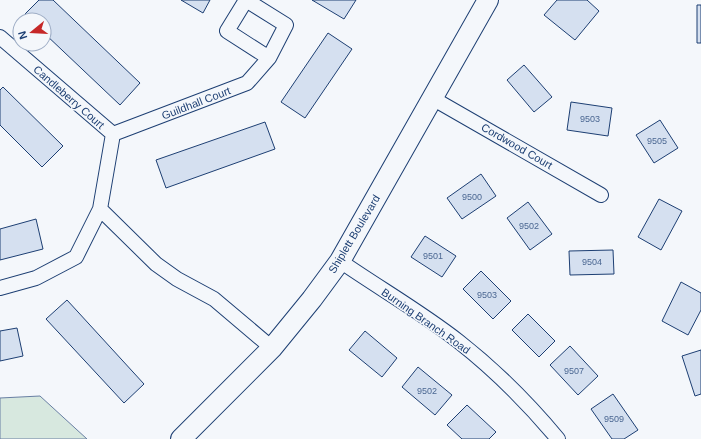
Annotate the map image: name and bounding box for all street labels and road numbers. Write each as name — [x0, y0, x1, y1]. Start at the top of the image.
street label: Candleberry Court — [31, 63, 107, 131]
street label: Guildhall Court — [160, 84, 232, 122]
street label: Cordwood Court — [479, 121, 555, 171]
street label: Shiplett Boulevard — [326, 193, 382, 275]
street label: Burning Branch Road — [379, 286, 473, 356]

